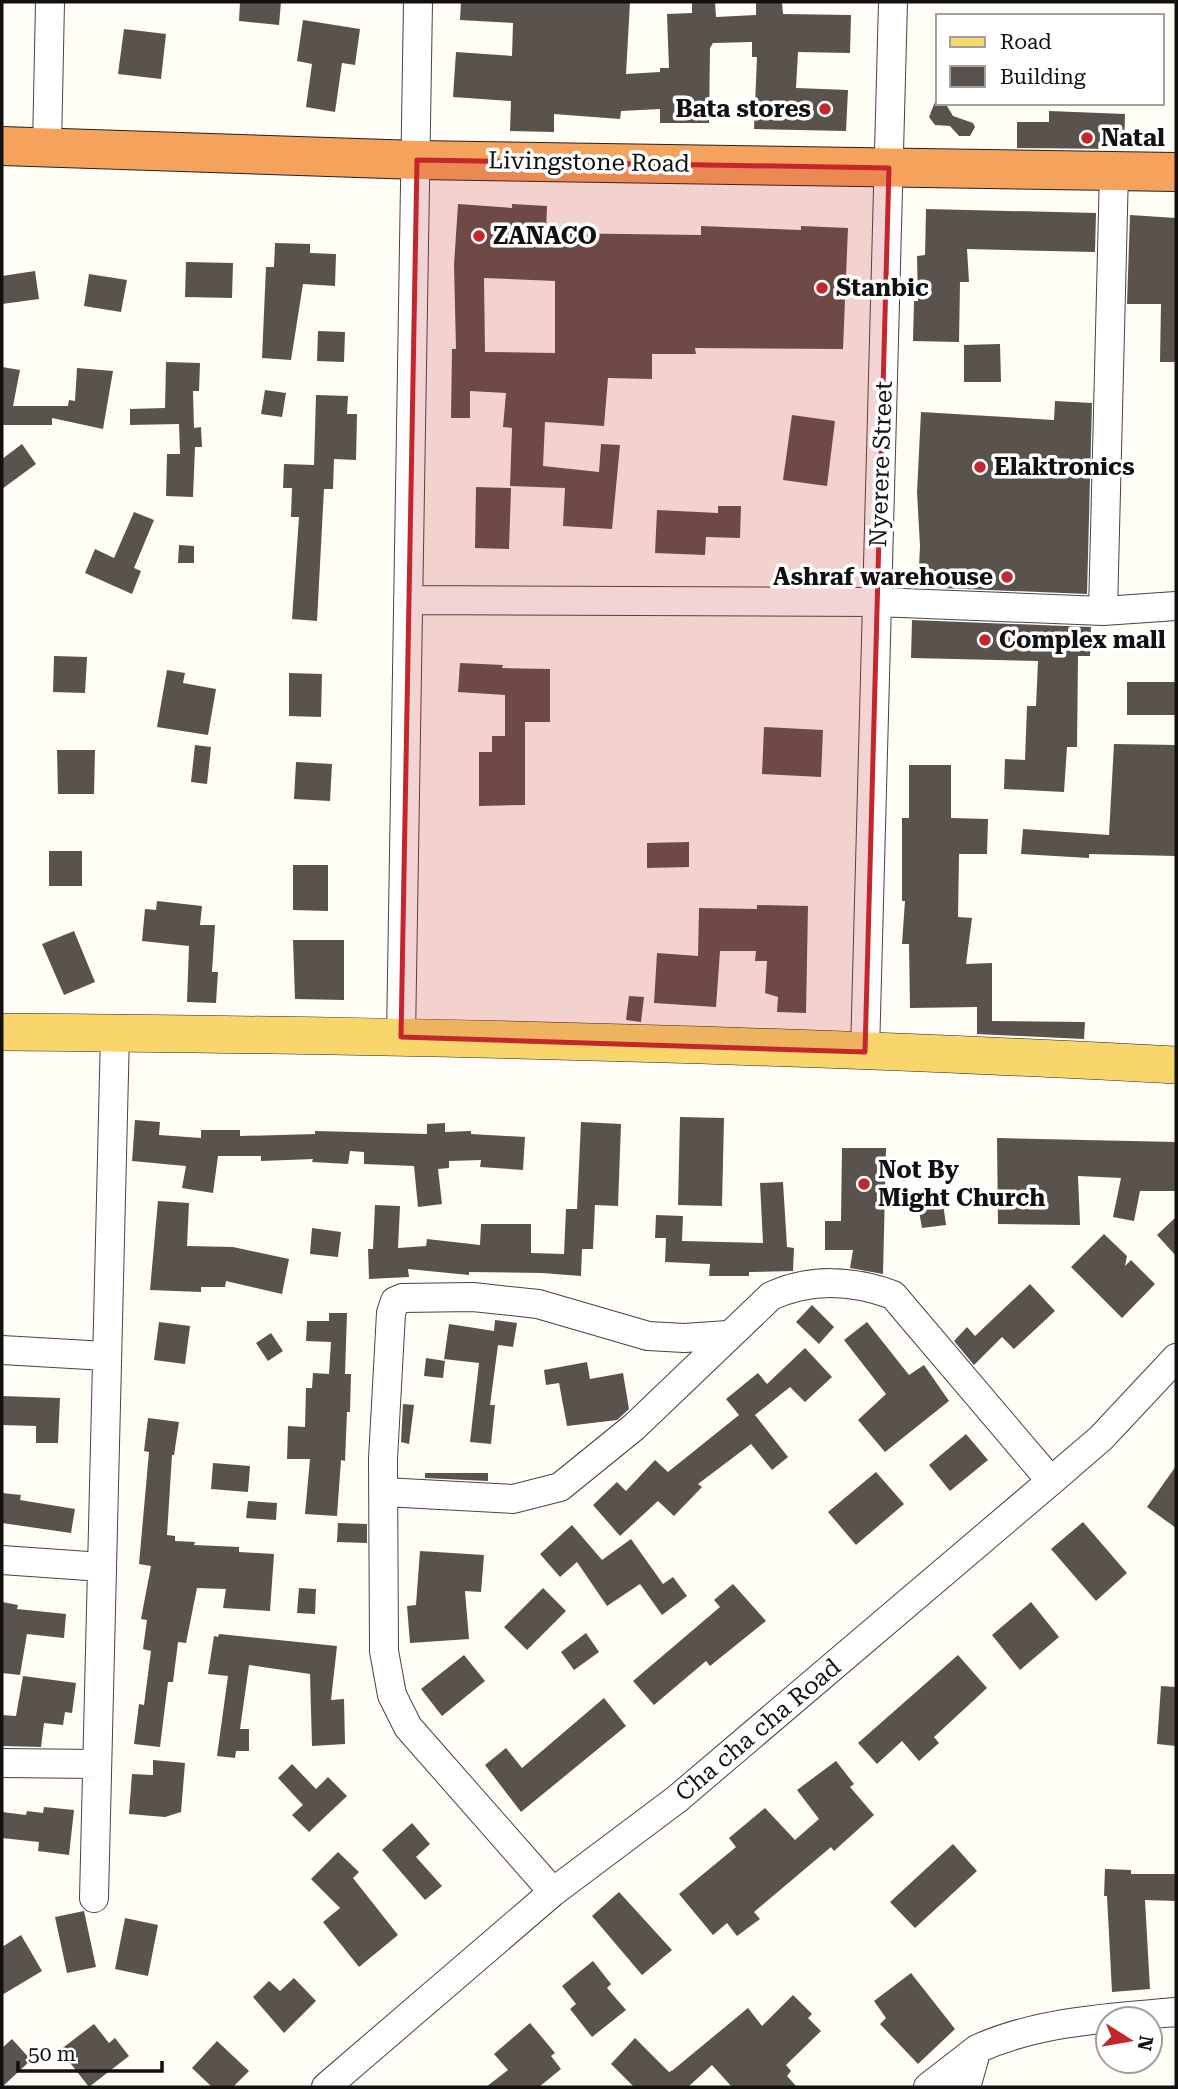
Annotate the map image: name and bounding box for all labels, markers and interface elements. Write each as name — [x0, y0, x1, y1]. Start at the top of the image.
legend — [936, 14, 1164, 105]
text: Road — [1000, 30, 1052, 54]
text: Building — [1000, 65, 1086, 89]
place label: Bata stores — [675, 95, 811, 123]
marker: Bata stores — [817, 101, 833, 117]
place label: Natal — [1101, 124, 1165, 152]
marker: Natal — [1079, 130, 1095, 146]
street label: Livingstone Road — [488, 146, 690, 178]
place label: ZANACO — [493, 222, 597, 250]
marker: ZANACO — [471, 228, 487, 244]
place label: Stanbic — [836, 274, 929, 302]
marker: Stanbic — [814, 280, 830, 296]
street label: Nyerere Street — [864, 380, 898, 548]
place label: Elaktronics — [994, 453, 1135, 481]
marker: Elaktronics — [972, 459, 988, 475]
place label: Ashraf warehouse — [773, 563, 993, 591]
marker: Ashraf warehouse — [999, 569, 1015, 585]
place label: Complex mall — [999, 626, 1166, 654]
marker: Complex mall — [977, 632, 993, 648]
place label: Not By Might Church — [878, 1156, 1045, 1212]
marker: Not By Might Church — [856, 1176, 872, 1192]
street label: Cha cha cha Road — [670, 1653, 846, 1807]
north arrow — [1094, 2005, 1164, 2075]
scale bar — [18, 2030, 161, 2074]
text: N — [1132, 2034, 1158, 2053]
text: 50 m — [28, 2042, 76, 2066]

